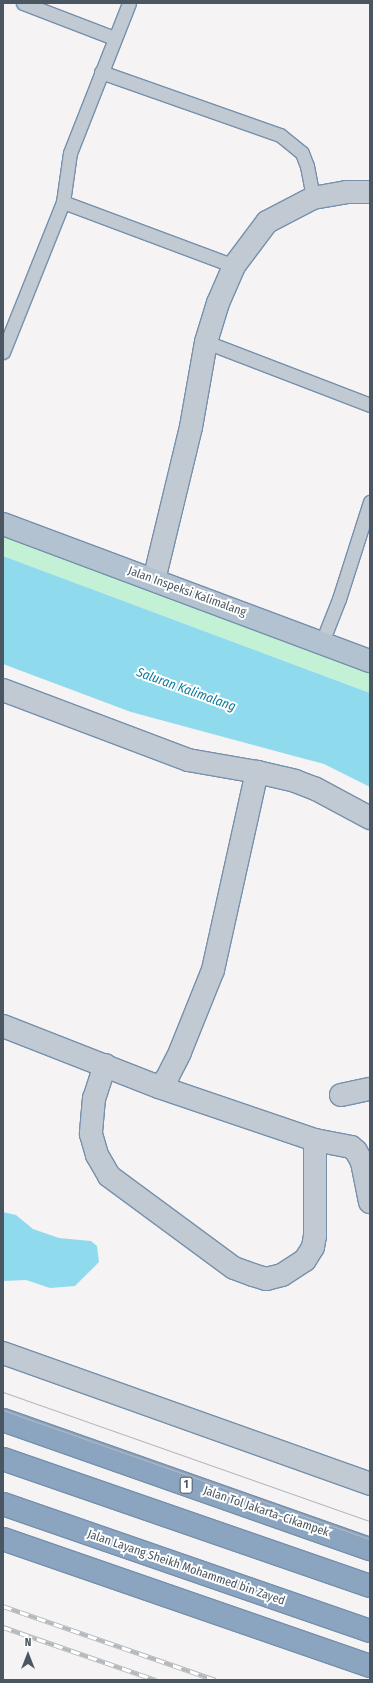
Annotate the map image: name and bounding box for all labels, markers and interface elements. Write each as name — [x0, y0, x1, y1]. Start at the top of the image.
street label: Jalan Inspeksi Kalimalang — [126, 564, 248, 620]
water label: Saluran Kalimalang — [134, 665, 238, 715]
road number: 1 — [179, 1476, 193, 1494]
street label: Jalan Tol Jakarta–Cikampek — [201, 1484, 331, 1540]
street label: Jalan Layang Sheikh Mohammed bin Zayed — [85, 1527, 287, 1609]
north arrow — [8, 1635, 48, 1675]
text: N — [25, 1636, 31, 1649]

